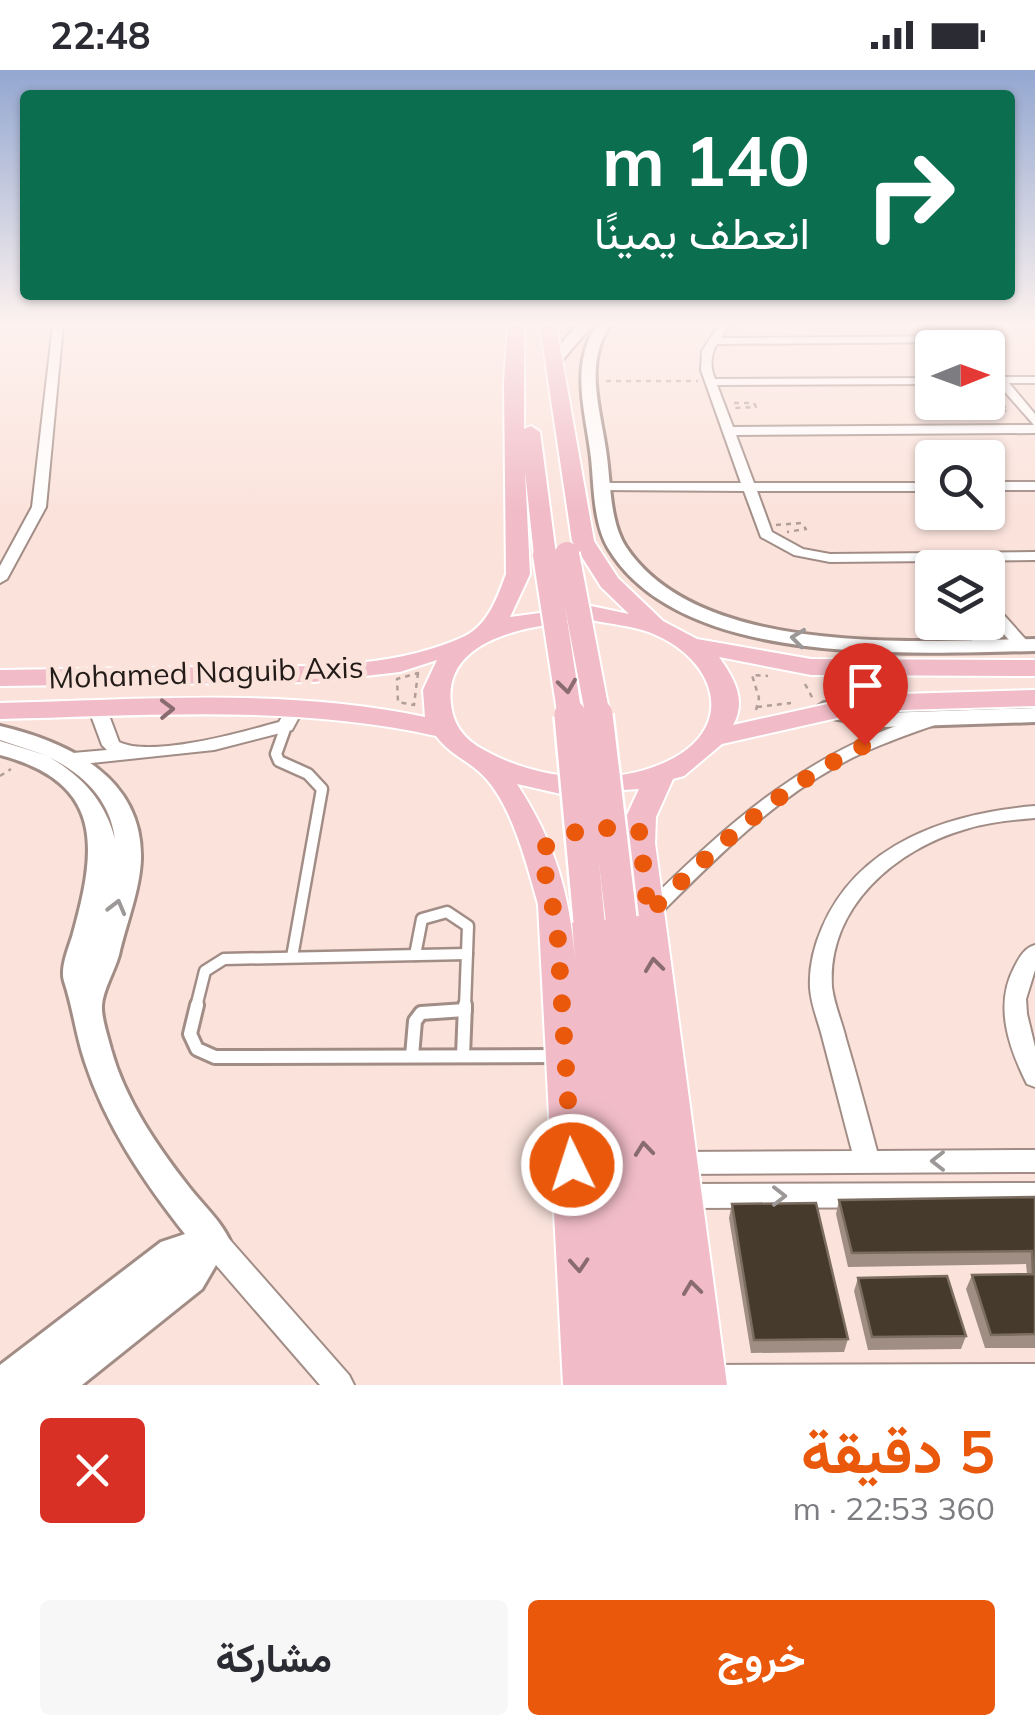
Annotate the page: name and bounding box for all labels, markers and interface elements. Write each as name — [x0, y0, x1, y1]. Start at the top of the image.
text: 22:48 — [50, 11, 151, 59]
text: 140 m — [602, 116, 810, 204]
icon: right — [845, 130, 975, 260]
text: انعطف يمينًا — [594, 204, 810, 260]
north arrow — [915, 330, 1005, 420]
map controls — [915, 330, 1005, 640]
button: search — [915, 440, 1005, 530]
button: layers — [915, 550, 1005, 640]
one-way arrow — [789, 628, 806, 649]
pin — [823, 643, 908, 746]
street label: Mohamed Naguib Axis — [48, 648, 364, 696]
icon: arrive — [838, 658, 893, 713]
one-way arrow — [555, 677, 576, 694]
one-way arrow — [160, 699, 176, 720]
one-way arrow — [105, 899, 126, 916]
one-way arrow — [644, 957, 665, 973]
position arrow — [520, 1113, 624, 1217]
one-way arrow — [634, 1140, 655, 1156]
one-way arrow — [929, 1150, 944, 1172]
one-way arrow — [772, 1185, 787, 1207]
one-way arrow — [568, 1258, 589, 1274]
one-way arrow — [682, 1280, 703, 1296]
text: 5 دقيقة — [801, 1413, 995, 1488]
button: close — [40, 1418, 145, 1523]
text: 360 m · 22:53 — [793, 1488, 995, 1528]
button: مشاركة — [40, 1600, 508, 1715]
button: خروج — [528, 1600, 995, 1715]

